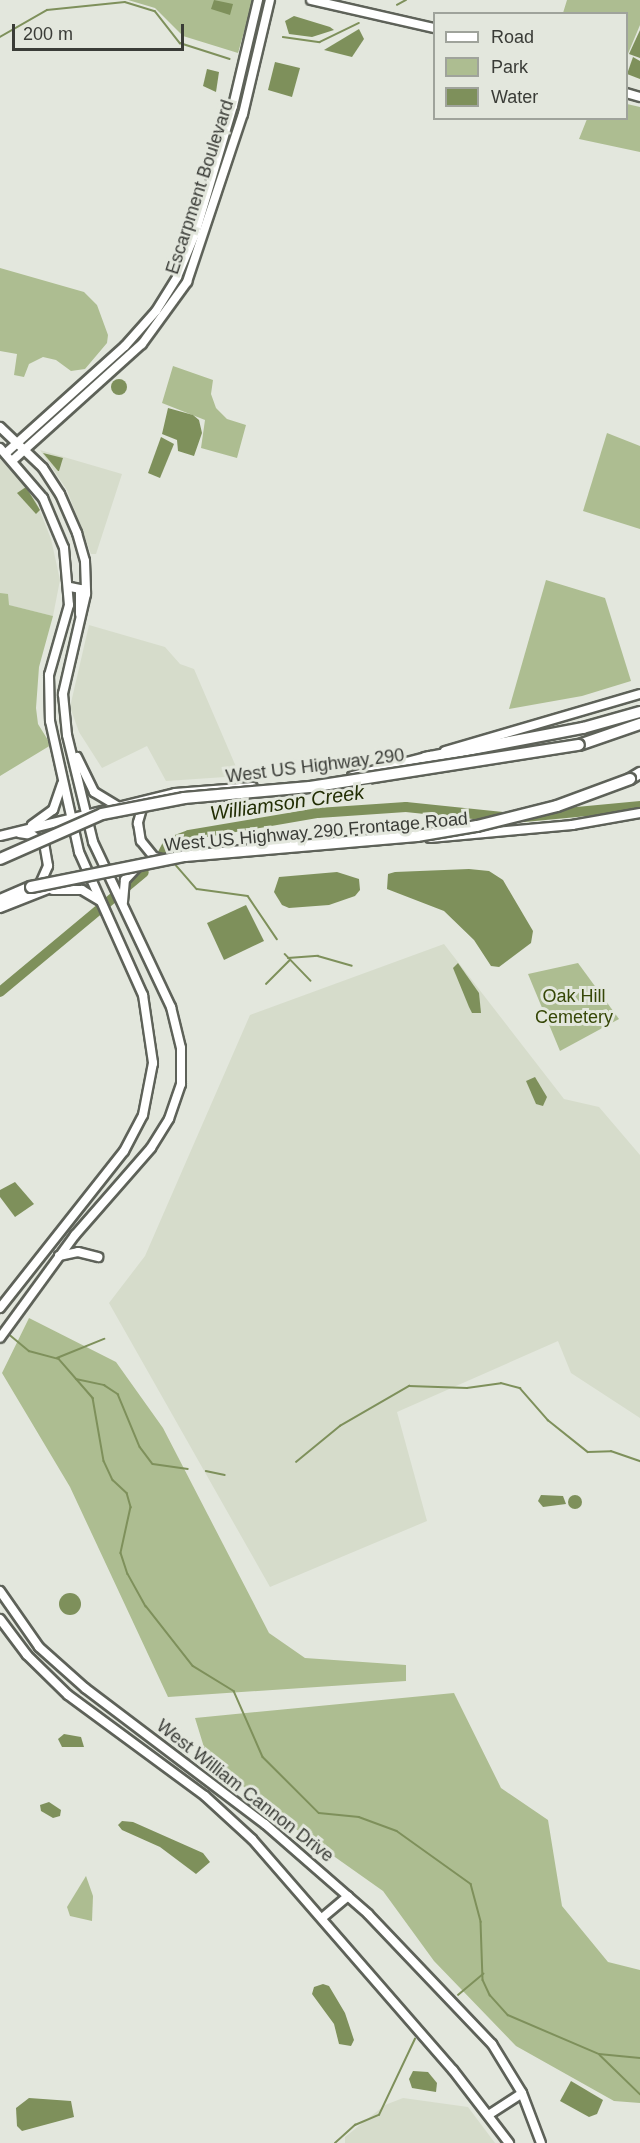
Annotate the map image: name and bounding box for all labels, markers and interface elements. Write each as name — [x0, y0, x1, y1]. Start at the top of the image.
scale bar — [15, 12, 188, 50]
legend — [433, 12, 628, 120]
text: 200 m — [23, 24, 73, 44]
text: Road — [491, 27, 534, 47]
text: Park — [491, 57, 528, 77]
text: Water — [491, 87, 538, 107]
street label: Escarpment Boulevard — [162, 97, 238, 277]
street label: West US Highway 290 — [224, 744, 406, 788]
water label: Williamson Creek — [208, 780, 366, 826]
street label: West US Highway 290 Frontage Road — [163, 808, 469, 856]
park label: Oak Hill Cemetery — [535, 986, 613, 1028]
street label: West William Cannon Drive — [152, 1715, 338, 1867]

